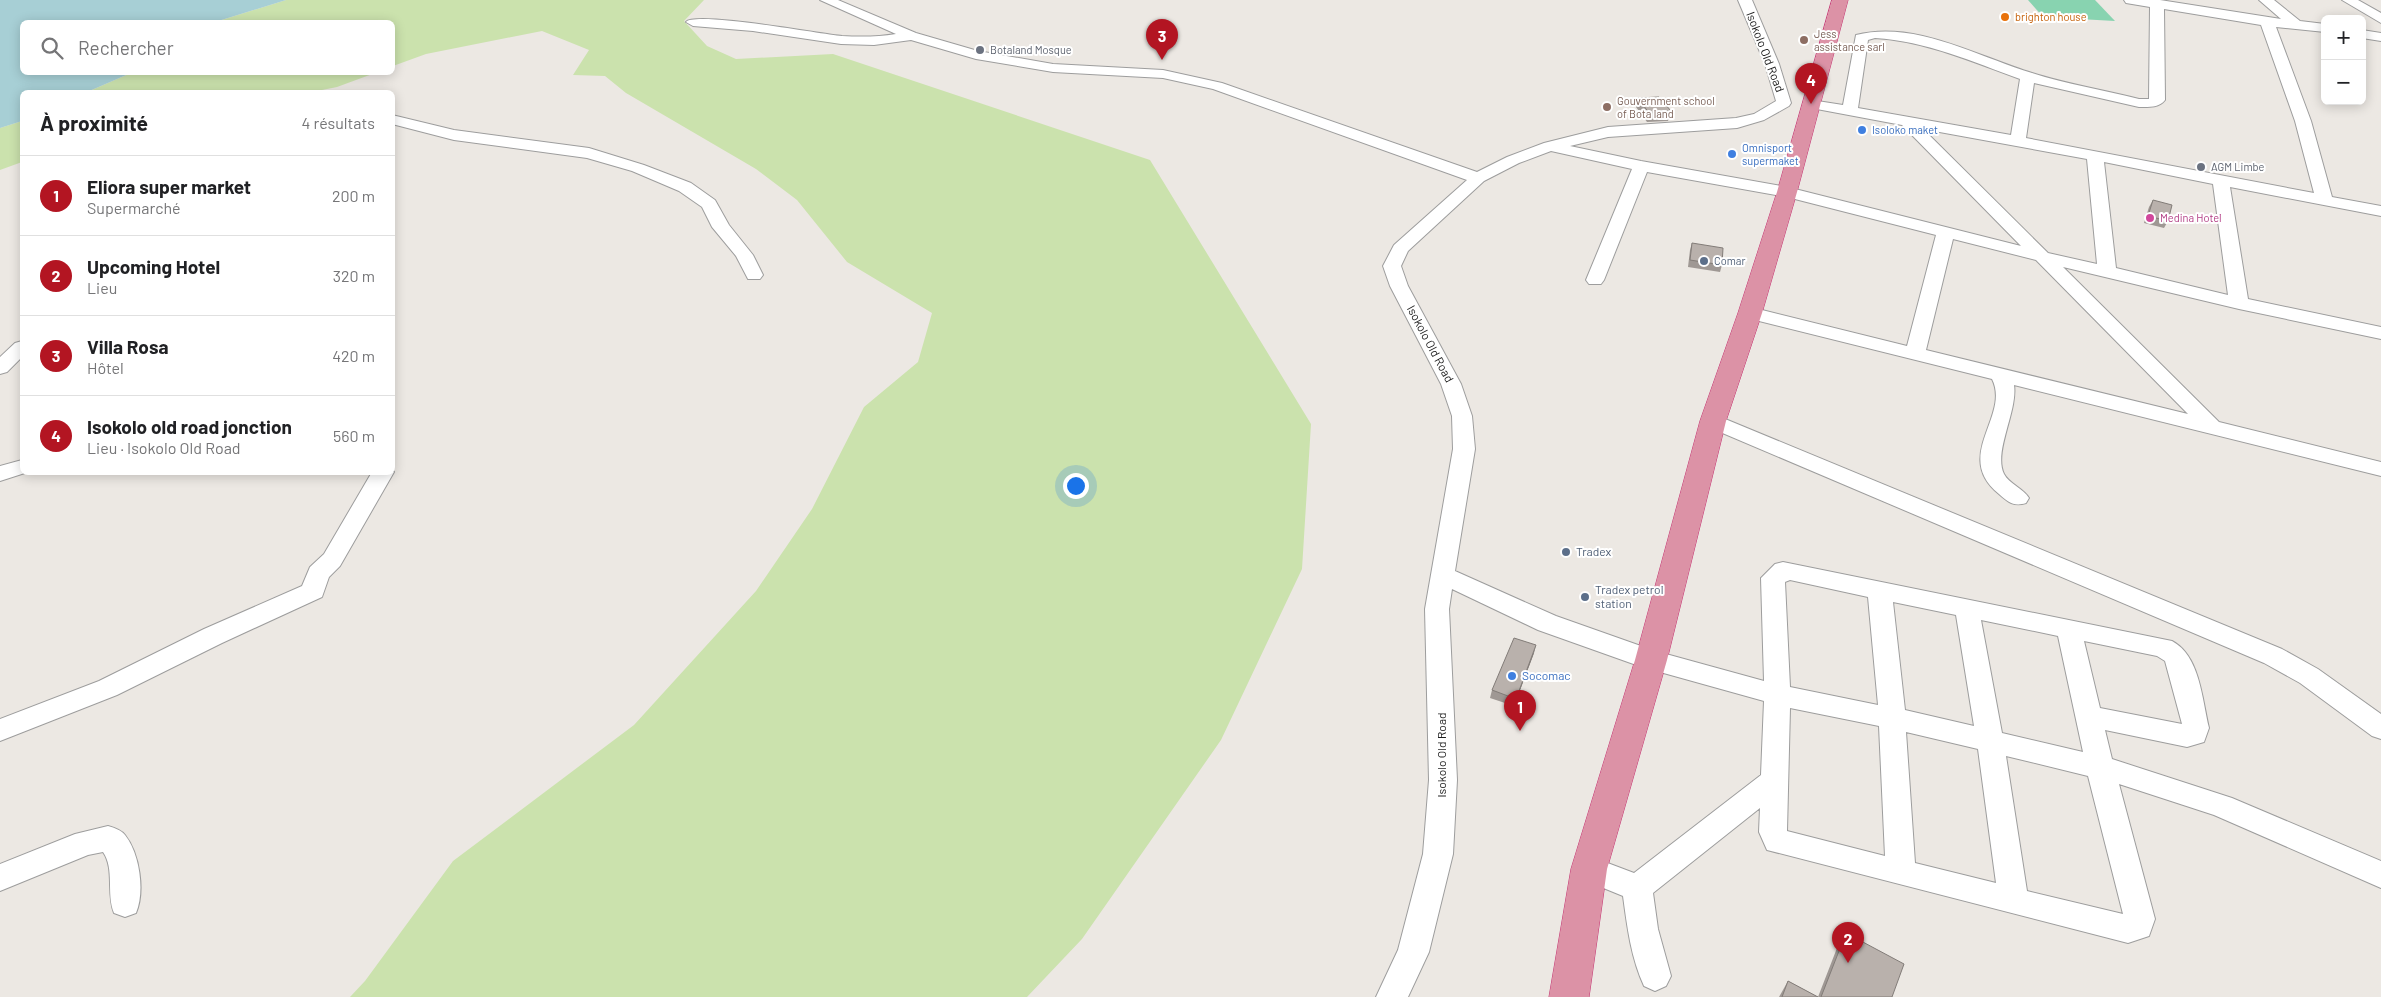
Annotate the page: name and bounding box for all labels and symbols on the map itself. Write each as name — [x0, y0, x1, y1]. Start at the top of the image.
street label: Isokolo Old Road — [1744, 9, 1788, 94]
place label: brighton house — [2015, 10, 2087, 23]
marker: brighton house — [1999, 11, 2011, 23]
pin: 3 — [1146, 19, 1178, 60]
place label: Jess assistance sarl — [1814, 27, 1885, 53]
marker: Jess assistance sarl — [1798, 34, 1810, 46]
place label: Botaland Mosque — [990, 43, 1072, 56]
marker: Botaland Mosque — [974, 44, 986, 56]
pin: 4 — [1795, 63, 1827, 104]
place label: Gouvernment school of Bota land — [1617, 94, 1715, 120]
marker: Gouvernment school of Bota land — [1601, 101, 1613, 113]
place label: Isoloko maket — [1872, 123, 1938, 136]
marker: Isoloko maket — [1856, 124, 1868, 136]
place label: Omnisport supermaket — [1742, 141, 1799, 167]
marker: Omnisport supermaket — [1726, 148, 1738, 160]
place label: AGM Limbe — [2211, 160, 2264, 173]
marker: AGM Limbe — [2195, 161, 2207, 173]
place label: Medina Hotel — [2160, 211, 2222, 224]
marker: Medina Hotel — [2144, 212, 2156, 224]
place label: Comar — [1714, 254, 1745, 267]
marker: Comar — [1698, 255, 1710, 267]
street label: Isokolo Old Road — [1405, 303, 1457, 384]
your location — [1063, 473, 1089, 499]
place label: Tradex — [1576, 544, 1611, 558]
marker: Tradex — [1560, 546, 1572, 558]
place label: Tradex petrol station — [1595, 582, 1663, 610]
marker: Tradex petrol station — [1579, 591, 1591, 603]
place label: Socomac — [1522, 668, 1571, 682]
marker: Socomac — [1506, 670, 1518, 682]
pin: 1 — [1504, 690, 1536, 731]
street label: Isokolo Old Road — [1434, 712, 1448, 798]
pin: 2 — [1832, 922, 1864, 963]

